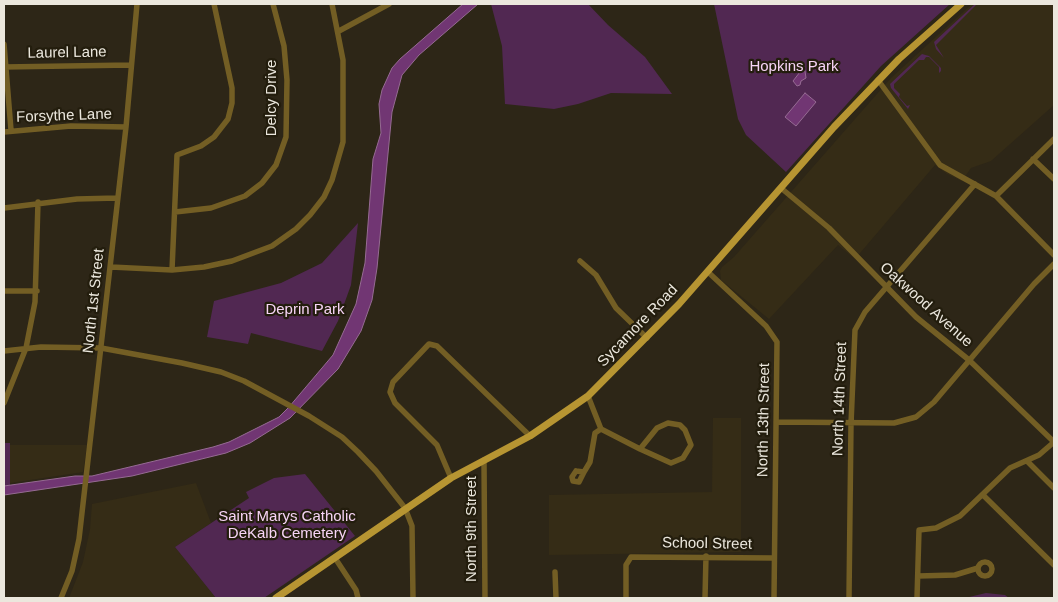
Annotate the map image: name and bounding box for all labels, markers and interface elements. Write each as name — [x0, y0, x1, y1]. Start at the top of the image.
street label: Laurel Lane — [27, 43, 107, 63]
park label: Hopkins Park — [749, 58, 839, 76]
street label: Delcy Drive — [263, 60, 281, 136]
street label: Forsythe Lane — [16, 105, 112, 127]
street label: North 1st Street — [80, 248, 108, 354]
street label: Oakwood Avenue — [876, 259, 976, 351]
street label: Sycamore Road — [594, 281, 682, 371]
park label: Deprin Park — [265, 301, 345, 319]
street label: North 14th Street — [829, 342, 851, 456]
street label: North 13th Street — [754, 363, 774, 477]
street label: North 9th Street — [463, 476, 481, 582]
park label: Saint Marys Catholic DeKalb Cemetery — [218, 508, 356, 543]
street label: School Street — [662, 534, 752, 554]

